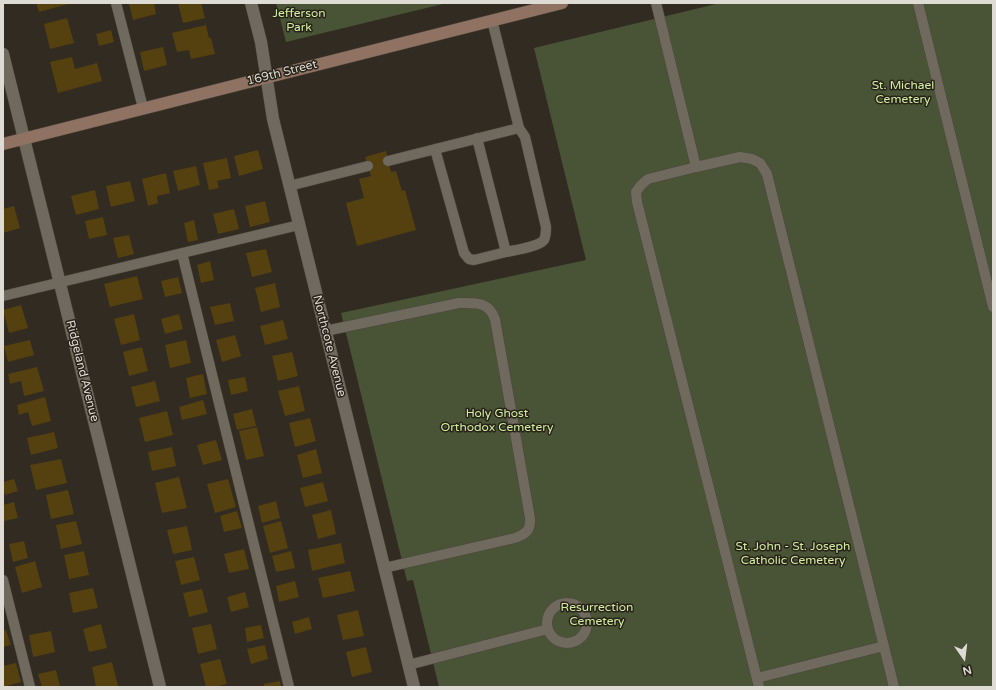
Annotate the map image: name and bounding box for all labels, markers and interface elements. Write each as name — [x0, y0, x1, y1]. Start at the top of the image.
park label: Jefferson Park — [272, 7, 326, 35]
street label: 169th Street — [245, 57, 319, 89]
park label: St. Michael Cemetery — [872, 79, 934, 107]
street label: Northcote Avenue — [309, 294, 349, 398]
street label: Ridgeland Avenue — [62, 319, 102, 423]
park label: Holy Ghost Orthodox Cemetery — [441, 407, 553, 435]
park label: St. John - St. Joseph Catholic Cemetery — [736, 540, 850, 568]
park label: Resurrection Cemetery — [561, 601, 633, 629]
north arrow — [944, 638, 984, 678]
text: N — [961, 663, 973, 678]

